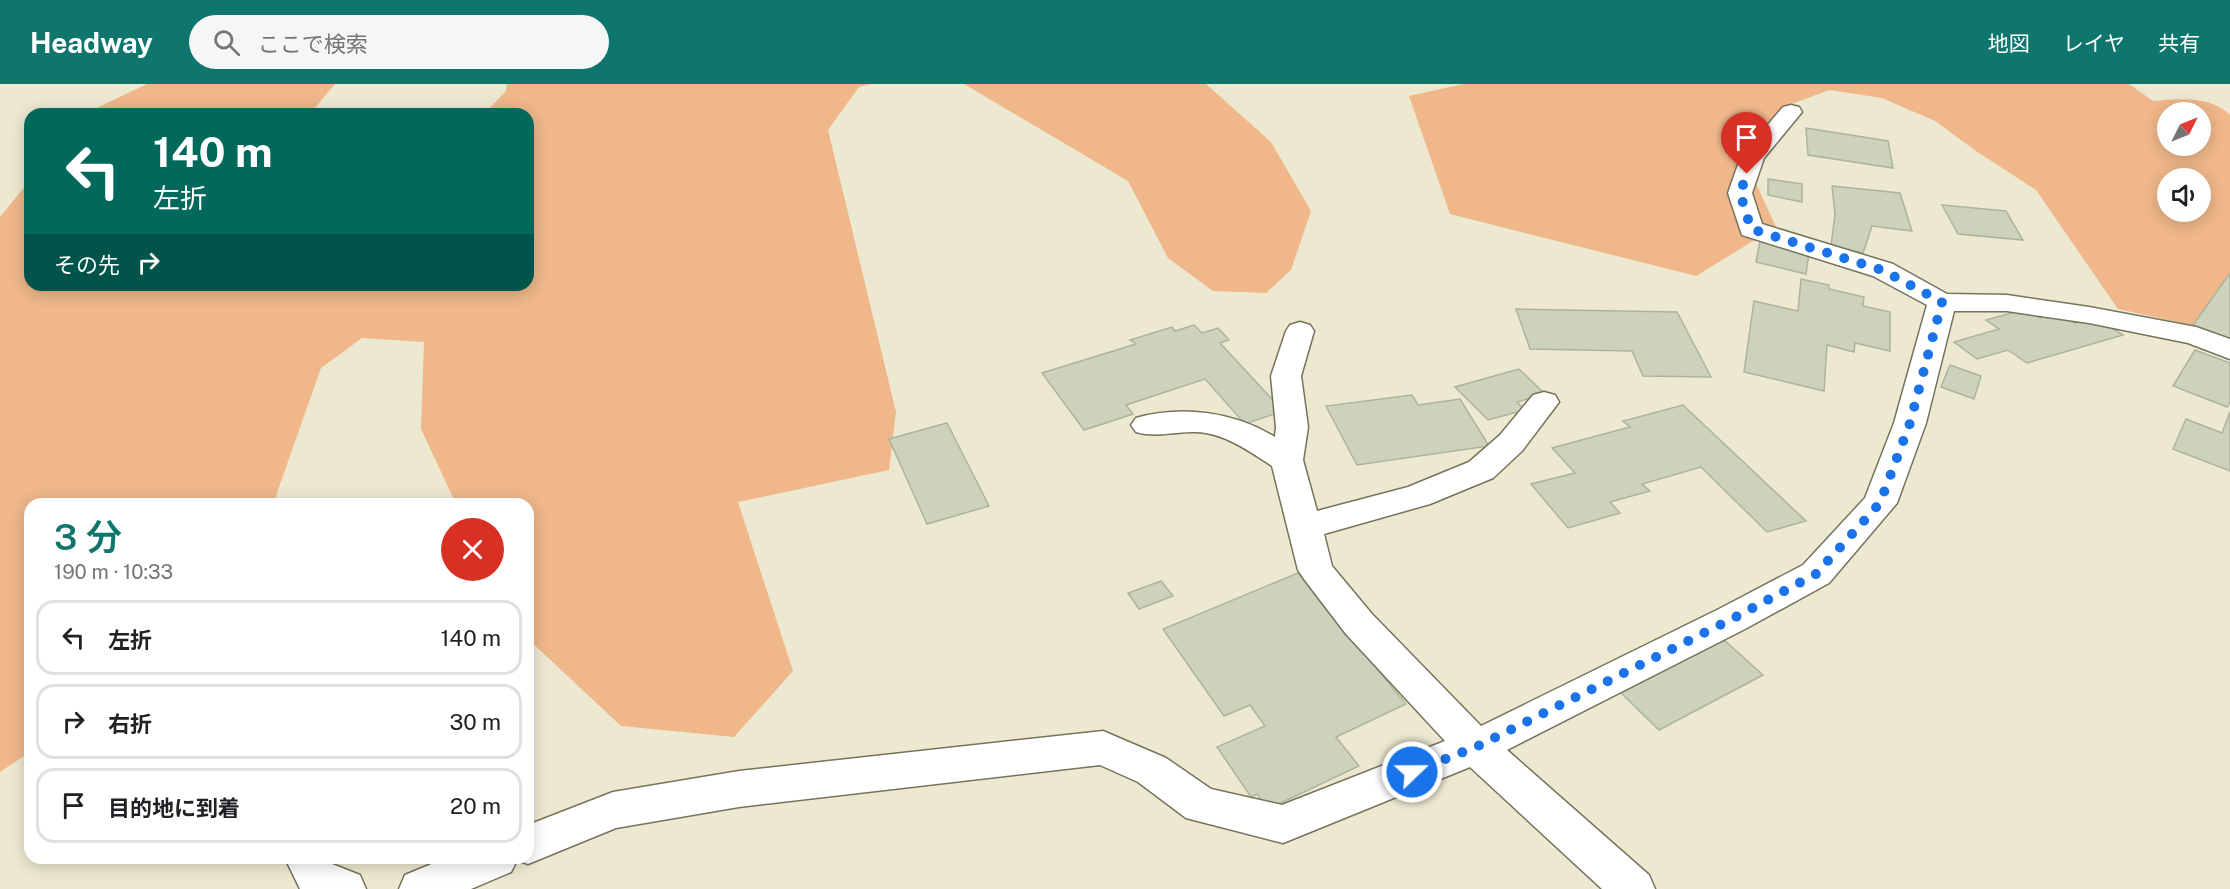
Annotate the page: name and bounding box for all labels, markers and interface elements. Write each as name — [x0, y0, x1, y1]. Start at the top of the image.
search box — [189, 15, 609, 69]
text: Headway — [30, 26, 153, 59]
icon: search — [210, 26, 243, 59]
text: ここで検索 — [258, 31, 368, 57]
text: 地図 — [1988, 31, 2030, 56]
text: レイヤ — [2063, 31, 2125, 56]
text: 共有 — [2158, 31, 2200, 56]
north arrow — [2157, 102, 2211, 156]
map controls — [2157, 102, 2211, 222]
pin — [1721, 112, 1772, 174]
icon: arrive — [1730, 121, 1763, 154]
text: 140 m — [153, 127, 273, 176]
icon: left — [54, 132, 132, 210]
button: sound — [2157, 168, 2211, 222]
text: 左折 — [153, 182, 207, 214]
icon: right — [132, 246, 165, 279]
text: その先 — [54, 252, 120, 278]
text: 3 分 — [54, 516, 122, 558]
button: close — [441, 518, 504, 581]
text: 190 m · 10:33 — [54, 560, 173, 584]
icon: left — [57, 621, 90, 654]
text: 140 m — [440, 625, 501, 651]
text: 左折 — [108, 627, 152, 653]
icon: right — [57, 705, 90, 738]
text: 30 m — [449, 709, 501, 735]
text: 右折 — [108, 711, 152, 737]
position arrow — [1380, 740, 1444, 804]
icon: arrive — [57, 789, 90, 822]
text: 20 m — [450, 793, 501, 819]
text: 目的地に到着 — [108, 795, 240, 821]

